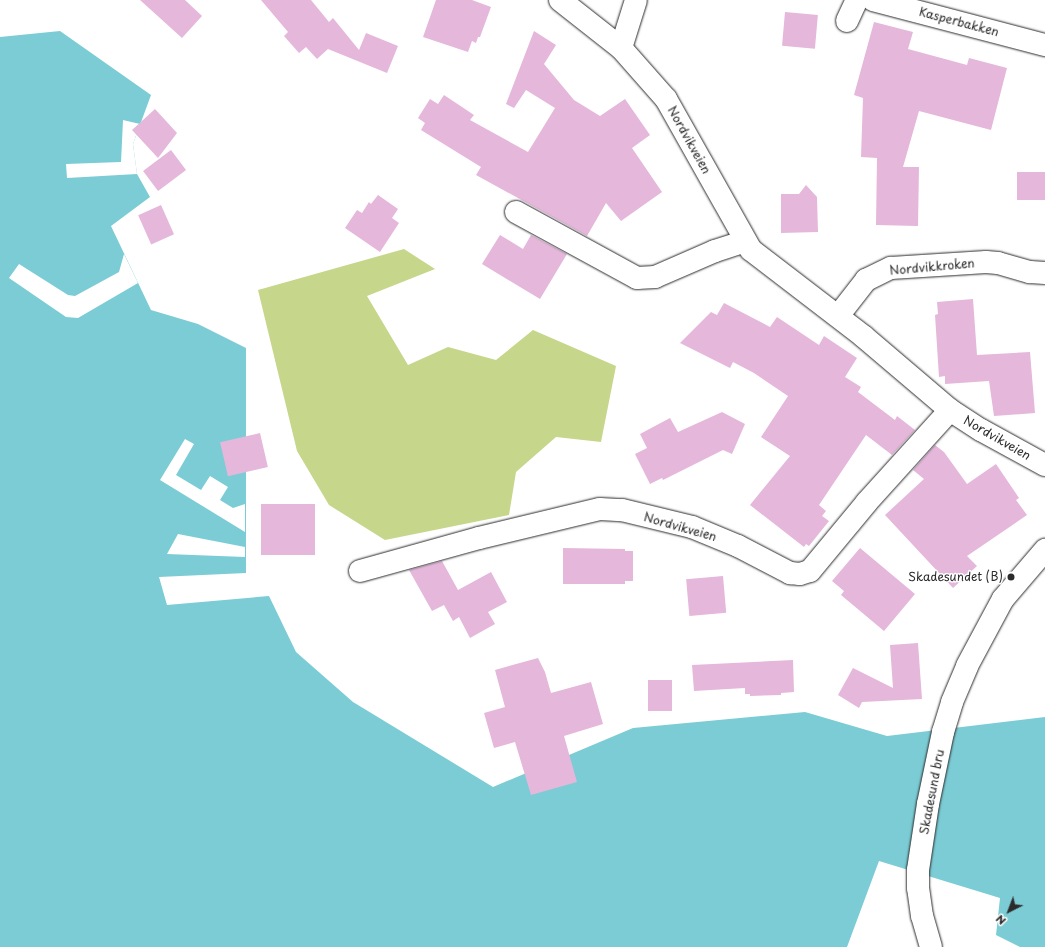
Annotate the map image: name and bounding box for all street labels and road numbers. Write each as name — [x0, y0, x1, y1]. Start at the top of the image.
street label: Kasperbakken — [918, 4, 1000, 40]
street label: Nordvikveien — [664, 104, 714, 176]
street label: Nordvikkroken — [889, 256, 975, 278]
street label: Nordvikveien — [961, 413, 1033, 463]
street label: Nordvikveien — [642, 510, 718, 544]
street label: Skadesund bru — [917, 748, 947, 836]

